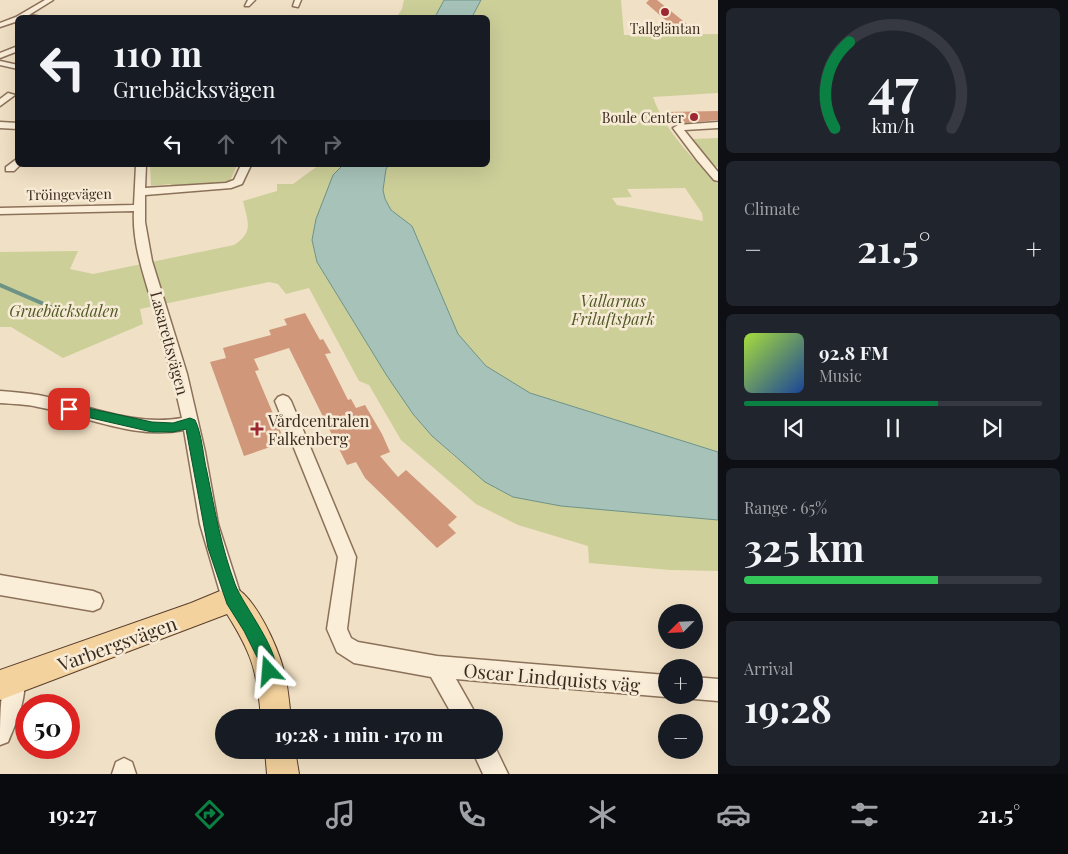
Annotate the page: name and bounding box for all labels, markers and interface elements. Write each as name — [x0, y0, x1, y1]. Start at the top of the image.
marker: Tallgläntan — [659, 6, 671, 18]
place label: Tallgläntan — [630, 19, 701, 38]
text: 110 m — [113, 29, 202, 76]
icon: left — [30, 35, 95, 100]
text: 47 — [868, 51, 919, 120]
text: Gruebäcksvägen — [113, 74, 275, 104]
place label: Boule Center — [602, 108, 685, 127]
marker: Boule Center — [688, 111, 700, 123]
text: km/h — [872, 114, 915, 137]
icon: left — [159, 130, 187, 158]
icon: ahead — [212, 130, 240, 158]
icon: ahead — [265, 130, 293, 158]
icon: right — [318, 130, 346, 158]
street label: Tröingevägen — [26, 184, 112, 204]
text: Climate — [744, 198, 800, 219]
text: 21.5° — [857, 222, 930, 273]
text: − — [744, 230, 762, 267]
text: + — [1026, 230, 1042, 267]
street label: Lasarettsvägen — [146, 289, 194, 398]
park label: Vallarnas Friluftspark — [570, 290, 655, 329]
park label: Gruebäcksdalen — [9, 300, 119, 321]
text: 92.8 FM — [819, 339, 889, 365]
text: Music — [819, 365, 862, 386]
pin — [48, 388, 90, 430]
icon: arrive — [55, 395, 83, 423]
place label: Vårdcentralen Falkenberg — [267, 410, 370, 449]
icon: previous — [780, 414, 808, 442]
icon: pause — [879, 414, 907, 442]
icon: next — [978, 414, 1006, 442]
marker: Vårdcentralen Falkenberg — [250, 422, 264, 436]
text: Range · 65% — [744, 497, 827, 518]
text: 325 km — [744, 521, 864, 572]
north arrow — [658, 604, 702, 649]
map controls — [658, 604, 703, 759]
street label: Varbergsvägen — [53, 609, 181, 677]
position arrow — [242, 644, 294, 696]
street label: Oscar Lindquists väg — [463, 656, 641, 698]
text: Arrival — [744, 658, 793, 679]
button: + — [658, 659, 703, 704]
text: 19:28 — [744, 682, 832, 733]
speed limit sign: 50 — [15, 694, 80, 759]
button: − — [658, 714, 703, 759]
text: 19:28 · 1 min · 170 m — [275, 721, 443, 747]
icon: directions — [192, 797, 227, 832]
icon: music — [323, 797, 358, 832]
icon: phone — [454, 797, 489, 832]
icon: climate — [585, 797, 620, 832]
icon: car — [716, 797, 751, 832]
icon: filters — [847, 797, 882, 832]
text: 19:27 — [48, 799, 96, 829]
text: 21.5° — [978, 799, 1020, 829]

